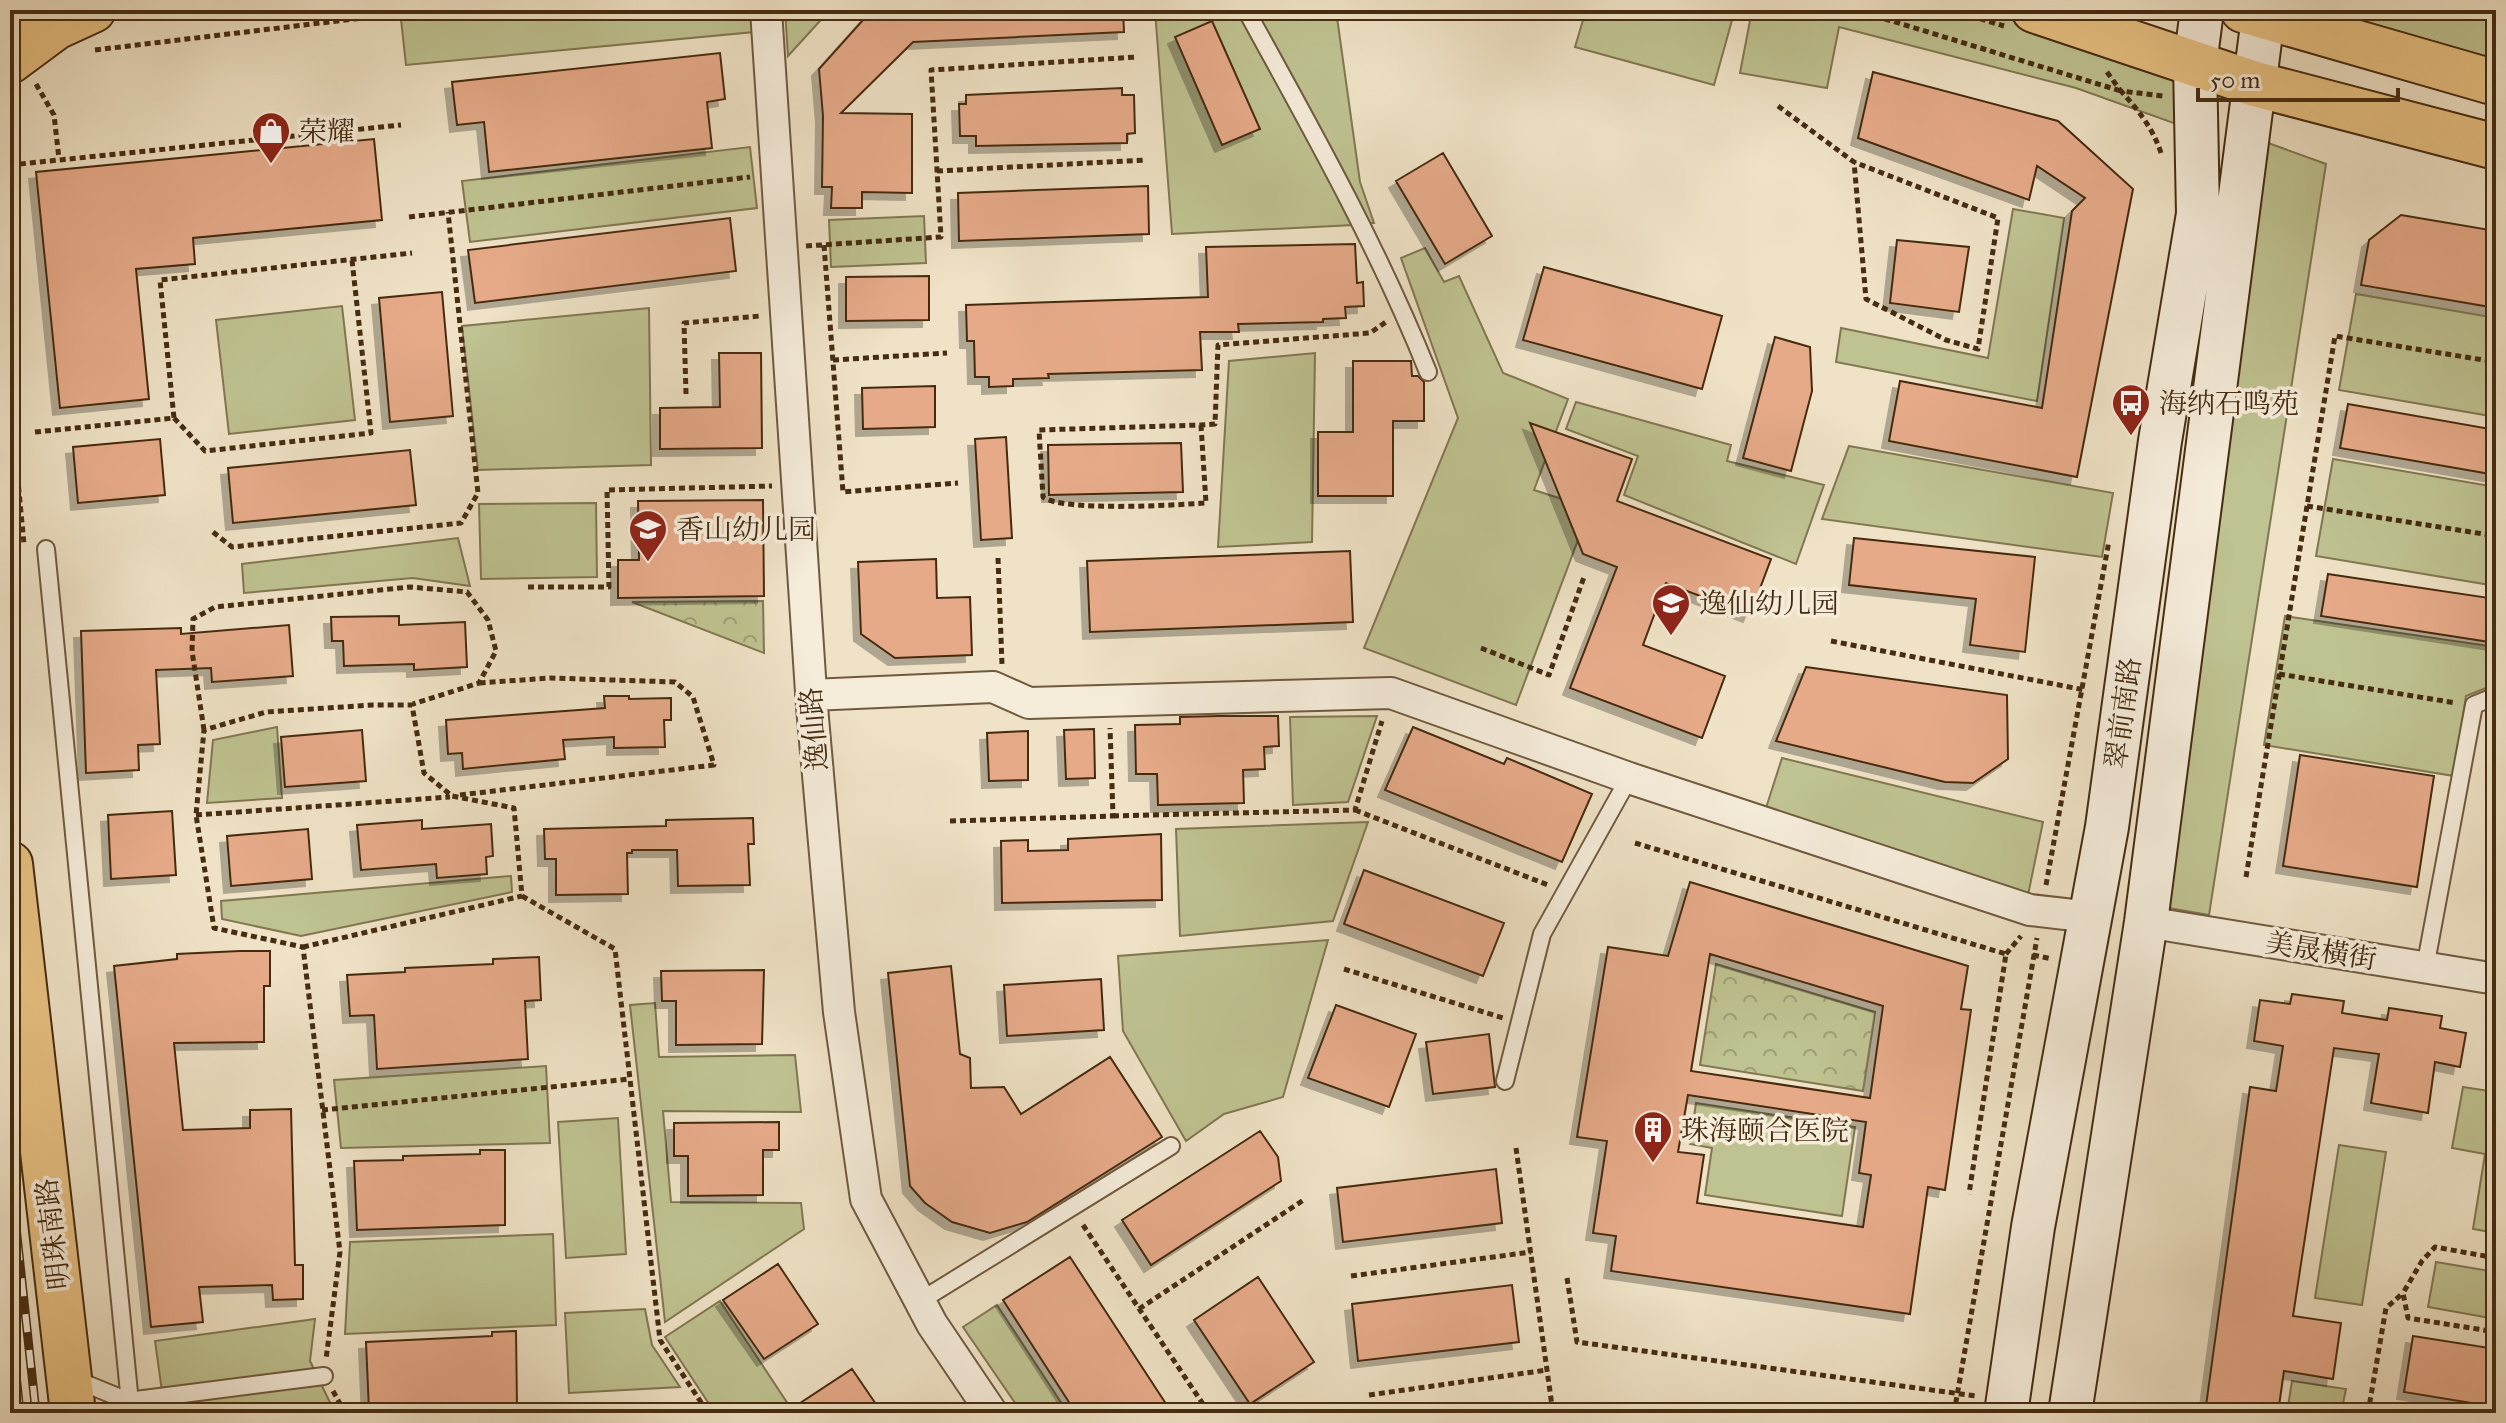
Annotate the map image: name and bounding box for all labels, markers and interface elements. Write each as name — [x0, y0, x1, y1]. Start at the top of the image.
scale bar — [2198, 52, 2398, 102]
text: 50 m — [2210, 65, 2260, 95]
shop icon: 荣耀 — [250, 110, 292, 165]
place label: 荣耀 — [299, 114, 355, 149]
bus stop icon: 海纳石鸣苑 — [2110, 382, 2152, 437]
place label: 海纳石鸣苑 — [2159, 386, 2299, 421]
school or university icon: 香山幼儿园 — [627, 508, 669, 563]
place label: 香山幼儿园 — [676, 512, 816, 547]
school or university icon: 逸仙幼儿园 — [1650, 582, 1692, 637]
place label: 逸仙幼儿园 — [1699, 586, 1839, 621]
street label: 翠前南路 — [2098, 655, 2148, 771]
street label: 逸仙路 — [793, 686, 835, 772]
street label: 美晟橫街 — [2263, 925, 2379, 977]
building icon: 珠海颐合医院 — [1632, 1109, 1674, 1164]
place label: 珠海颐合医院 — [1681, 1113, 1849, 1148]
street label: 明珠南路 — [29, 1176, 77, 1292]

